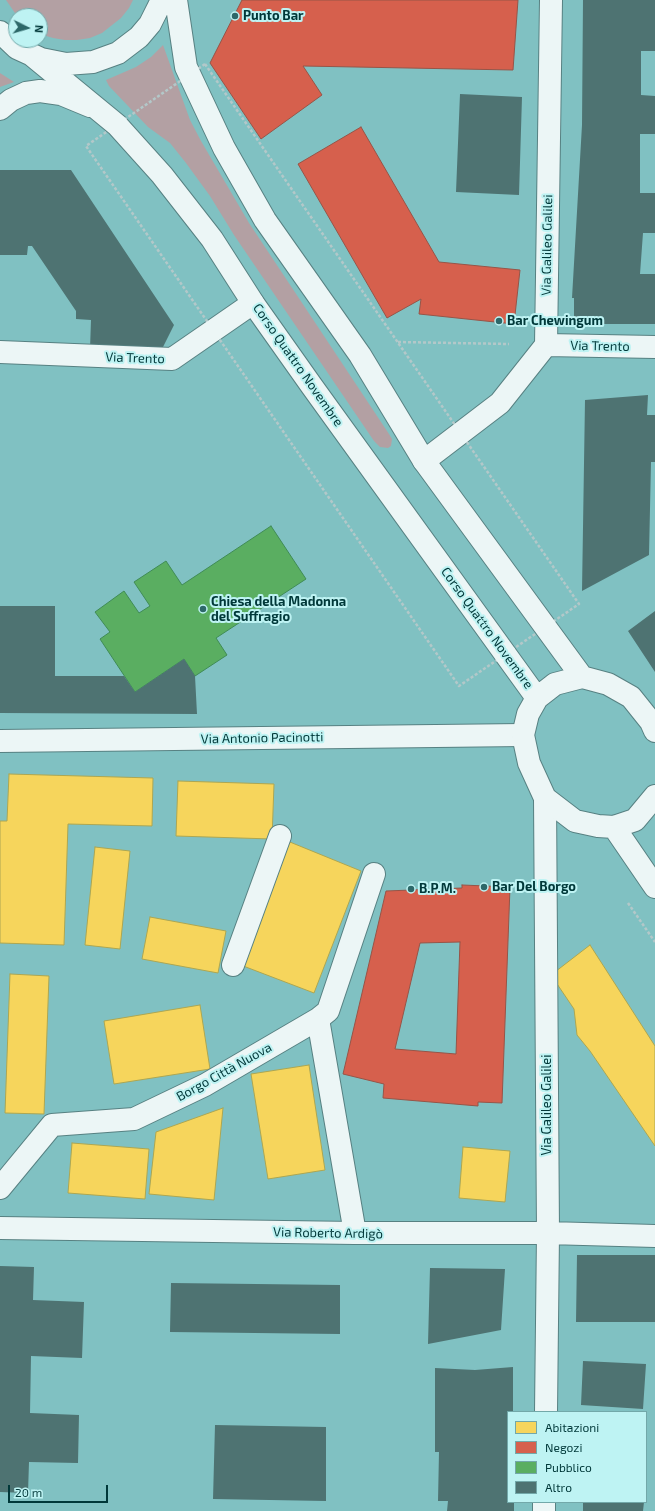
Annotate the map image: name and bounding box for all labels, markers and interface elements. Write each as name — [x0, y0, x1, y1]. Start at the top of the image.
north arrow — [8, 8, 48, 48]
place label: Punto Bar — [243, 8, 304, 24]
marker: Punto Bar — [230, 11, 240, 21]
text: N — [33, 24, 46, 34]
street label: Via Galileo Galilei — [538, 194, 556, 296]
street label: Corso Quattro Novembre — [250, 301, 346, 429]
place label: Bar Chewingum — [507, 313, 603, 329]
marker: Bar Chewingum — [494, 316, 504, 326]
street label: Via Trento — [570, 338, 630, 354]
street label: Via Trento — [105, 349, 165, 367]
street label: Corso Quattro Novembre — [438, 564, 536, 692]
place label: Chiesa della Madonna del Suffragio — [211, 594, 346, 625]
marker: Chiesa della Madonna del Suffragio — [198, 604, 208, 614]
street label: Via Antonio Pacinotti — [201, 729, 323, 747]
place label: Bar Del Borgo — [492, 879, 576, 895]
place label: B.P.M. — [419, 881, 456, 897]
marker: Bar Del Borgo — [479, 882, 489, 892]
marker: B.P.M. — [406, 884, 416, 894]
street label: Borgo Città Nuova — [174, 1039, 274, 1105]
street label: Via Galileo Galilei — [539, 1054, 555, 1156]
street label: Via Roberto Ardigò — [273, 1224, 383, 1242]
legend — [507, 1411, 647, 1503]
text: Abitazioni — [545, 1420, 599, 1434]
text: Negozi — [545, 1440, 582, 1454]
text: Pubblico — [545, 1460, 592, 1474]
scale bar — [10, 1477, 110, 1503]
text: Altro — [545, 1480, 572, 1494]
text: 20 m — [15, 1485, 42, 1499]

